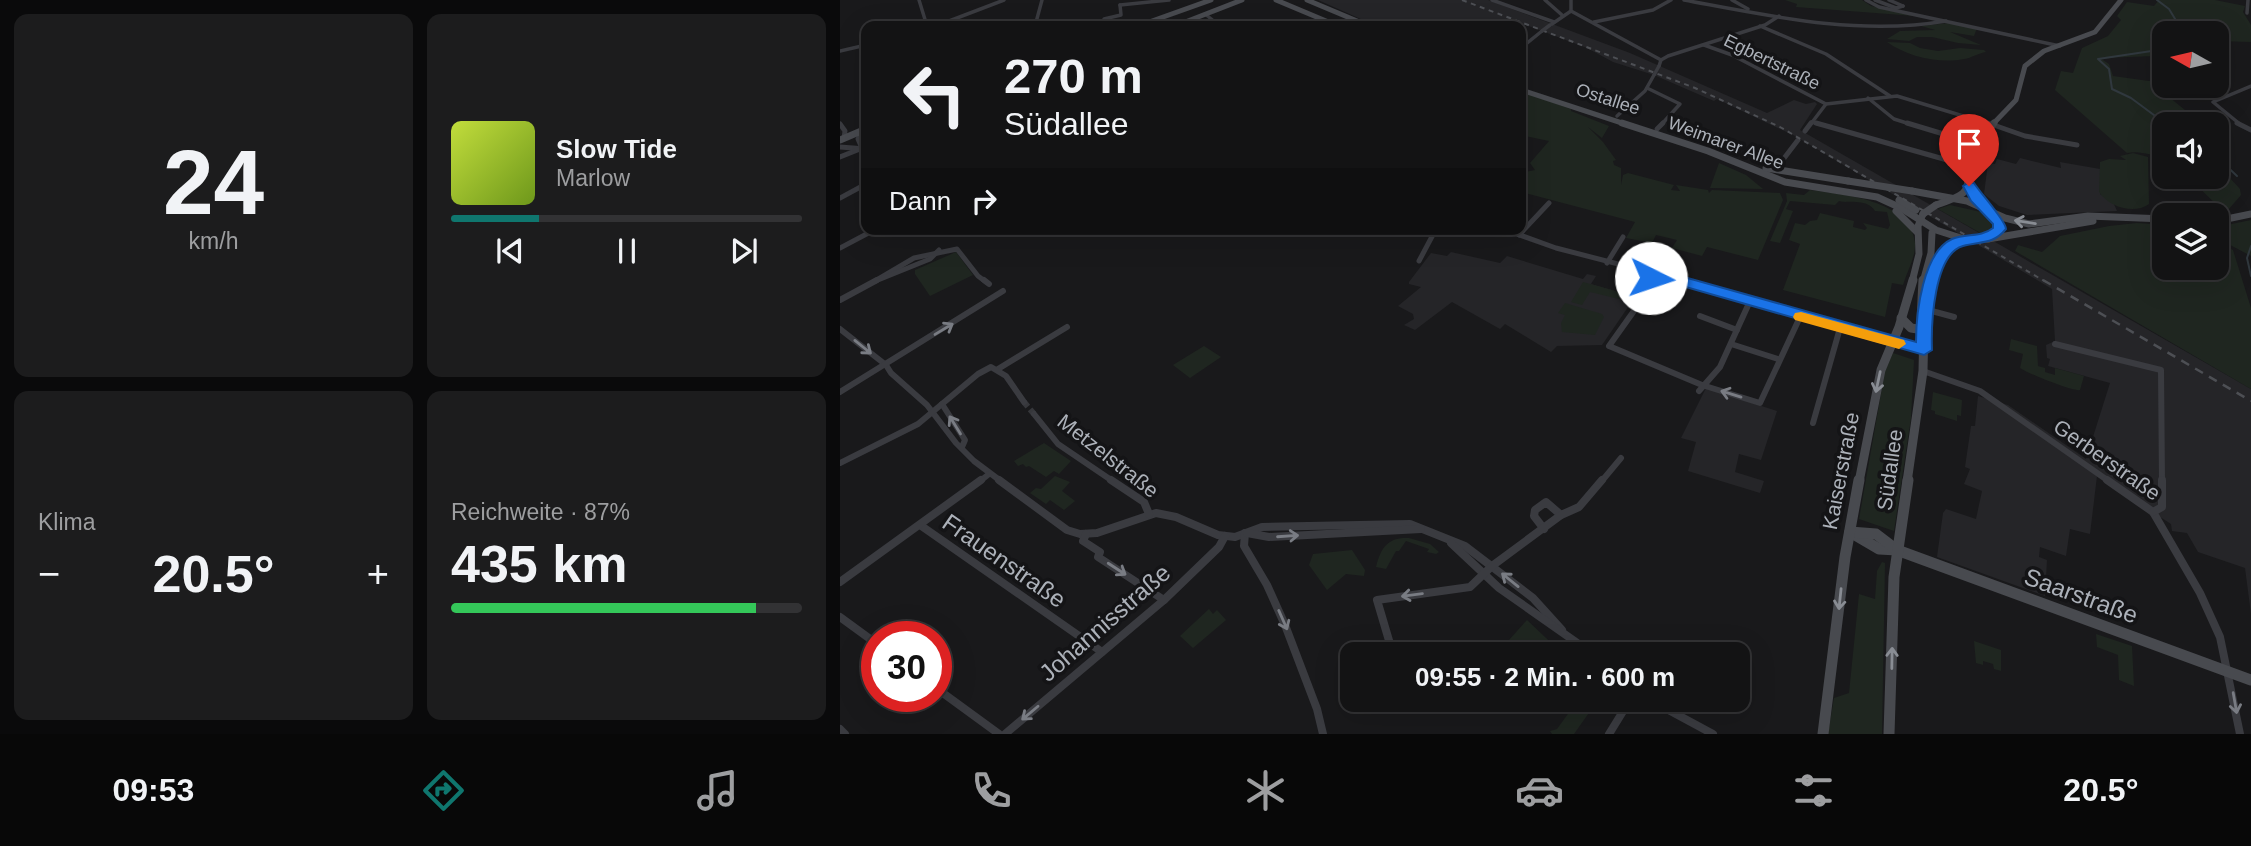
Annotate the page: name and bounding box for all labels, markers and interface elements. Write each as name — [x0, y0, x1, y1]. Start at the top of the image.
north arrow — [2152, 21, 2230, 98]
map controls — [2152, 21, 2229, 280]
street label: Egbertstraße — [1721, 30, 1823, 94]
icon: left — [889, 49, 980, 140]
text: 270 m — [1004, 49, 1143, 103]
street label: Ostallee — [1574, 79, 1642, 119]
text: Südallee — [1004, 106, 1129, 142]
button: sound — [2152, 112, 2229, 189]
street label: Weimarer Allee — [1665, 113, 1787, 173]
pin — [1939, 114, 1999, 186]
icon: arrive — [1950, 125, 1988, 163]
text: 24 — [163, 132, 264, 233]
text: Slow Tide — [556, 134, 677, 164]
text: Marlow — [556, 165, 630, 191]
icon: right — [965, 182, 1003, 220]
text: Dann — [889, 186, 951, 216]
button: layers — [2152, 203, 2229, 280]
one-way arrow — [2014, 215, 2037, 228]
text: km/h — [189, 228, 238, 254]
icon: previous — [491, 232, 529, 270]
icon: pause — [608, 232, 646, 270]
icon: next — [725, 232, 763, 270]
position arrow — [1614, 241, 1688, 315]
one-way arrow — [934, 322, 954, 336]
one-way arrow — [854, 339, 872, 354]
one-way arrow — [1871, 370, 1885, 393]
one-way arrow — [1720, 387, 1742, 400]
street label: Metzelstraße — [1053, 409, 1163, 502]
street label: Kaiserstraße — [1818, 410, 1863, 532]
street label: Gerberstraße — [2050, 414, 2165, 505]
one-way arrow — [948, 416, 962, 436]
street label: Südallee — [1872, 428, 1907, 512]
text: Reichweite · 87% — [451, 499, 630, 525]
street label: Frauenstraße — [938, 508, 1071, 613]
text: Klima — [38, 509, 96, 535]
one-way arrow — [1276, 529, 1299, 542]
text: 435 km — [451, 535, 627, 593]
text: 20.5° — [152, 545, 275, 603]
text: − — [38, 553, 60, 595]
text: + — [367, 553, 389, 595]
street label: Johannisstraße — [1034, 559, 1175, 687]
one-way arrow — [1107, 563, 1127, 577]
street label: Saarstraße — [2021, 563, 2142, 629]
one-way arrow — [1502, 572, 1520, 588]
one-way arrow — [1833, 587, 1846, 610]
one-way arrow — [1401, 589, 1424, 602]
one-way arrow — [1277, 609, 1290, 630]
speed limit sign: 30 — [861, 621, 952, 712]
one-way arrow — [1886, 647, 1899, 670]
text: 09:55 · 2 Min. · 600 m — [1415, 662, 1675, 692]
one-way arrow — [2229, 691, 2242, 714]
one-way arrow — [1021, 705, 1039, 721]
icon: directions — [419, 766, 468, 815]
icon: music — [693, 766, 742, 815]
icon: phone — [967, 766, 1016, 815]
icon: climate — [1241, 766, 1290, 815]
icon: car — [1515, 766, 1564, 815]
icon: filters — [1789, 766, 1838, 815]
text: 09:53 — [113, 772, 194, 808]
text: 20.5° — [2063, 772, 2138, 808]

